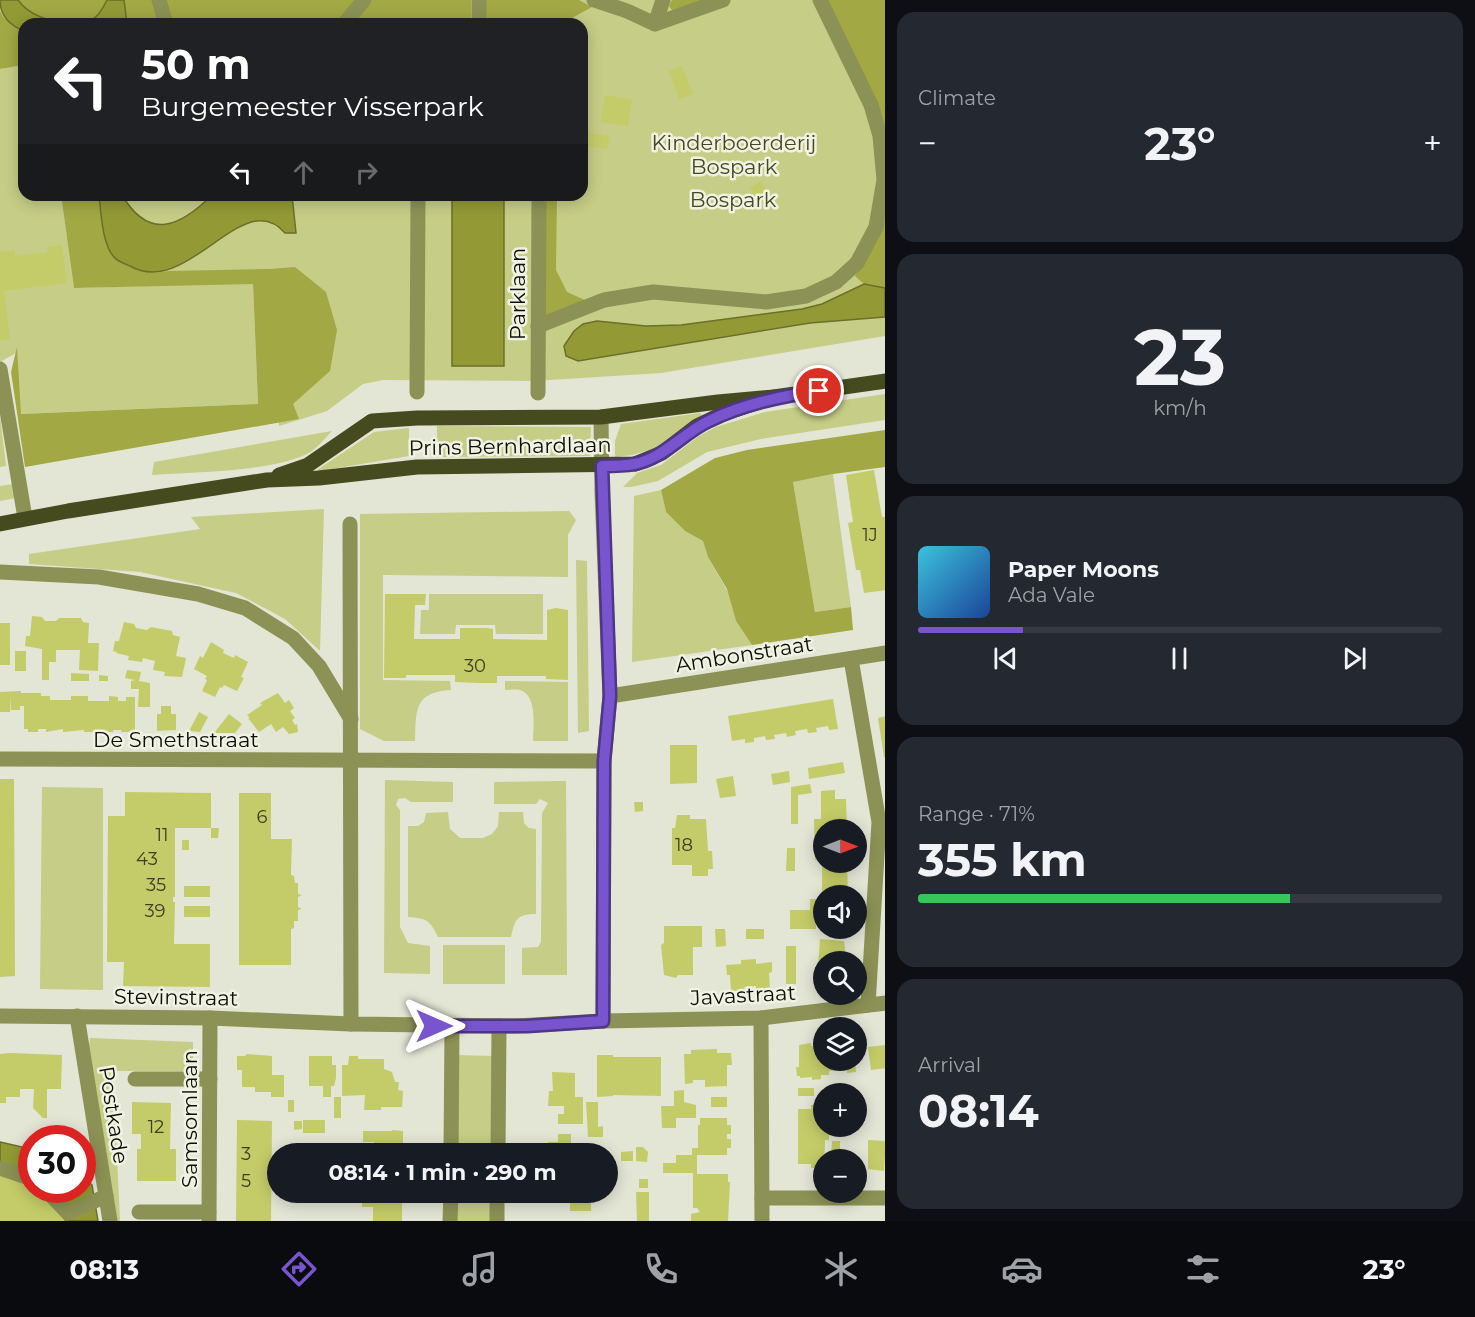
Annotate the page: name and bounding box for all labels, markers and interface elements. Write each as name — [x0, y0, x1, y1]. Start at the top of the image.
text: 50 m — [141, 38, 250, 90]
icon: left — [42, 42, 120, 120]
text: Climate — [918, 86, 996, 110]
text: Burgemeester Visserpark — [141, 90, 484, 123]
text: 23° — [1144, 116, 1216, 171]
text: − — [918, 123, 937, 163]
text: + — [1423, 123, 1442, 163]
park label: Kinderboerderij Bospark — [652, 130, 816, 179]
icon: left — [224, 156, 257, 189]
icon: ahead — [287, 156, 320, 189]
icon: right — [350, 156, 383, 189]
park label: Bospark — [690, 187, 777, 212]
street label: Parklaan — [505, 248, 530, 340]
text: 23 — [1134, 309, 1226, 405]
pin — [793, 365, 844, 416]
icon: arrive — [802, 374, 835, 407]
text: km/h — [1153, 396, 1207, 420]
street label: Prins Bernhardlaan — [408, 432, 612, 460]
house number: 1J — [862, 524, 878, 546]
text: Paper Moons — [1008, 556, 1159, 583]
text: Ada Vale — [1008, 583, 1095, 607]
street label: Ambonstraat — [674, 631, 814, 677]
icon: previous — [989, 642, 1022, 675]
icon: pause — [1163, 642, 1196, 675]
icon: next — [1338, 642, 1371, 675]
house number: 30 — [464, 655, 486, 677]
street label: De Smethstraat — [93, 727, 259, 752]
text: Range · 71% — [918, 802, 1035, 826]
house number: 6 — [257, 806, 268, 828]
north arrow — [813, 819, 867, 873]
map controls — [813, 819, 867, 1203]
house number: 11 — [156, 824, 169, 846]
text: 355 km — [918, 832, 1087, 887]
house number: 18 — [675, 834, 693, 856]
house number: 43 — [136, 848, 158, 870]
house number: 35 — [146, 874, 166, 896]
button: sound — [813, 885, 867, 939]
house number: 39 — [144, 900, 166, 922]
button: search — [813, 951, 867, 1005]
street label: Javastraat — [689, 980, 796, 1010]
street label: Stevinstraat — [114, 983, 238, 1011]
position arrow — [402, 994, 466, 1058]
button: layers — [813, 1017, 867, 1071]
street label: Samsomlaan — [177, 1050, 202, 1188]
text: Arrival — [918, 1053, 981, 1077]
street label: Postkade — [94, 1064, 134, 1166]
button: + — [813, 1083, 867, 1137]
text: 08:14 — [918, 1083, 1039, 1138]
house number: 12 — [148, 1116, 164, 1138]
speed limit sign: 30 — [18, 1125, 96, 1203]
house number: 3 — [241, 1143, 251, 1165]
button: − — [813, 1149, 867, 1203]
text: 08:14 · 1 min · 290 m — [328, 1159, 557, 1186]
house number: 5 — [241, 1170, 251, 1192]
icon: directions — [278, 1248, 320, 1290]
icon: music — [459, 1248, 501, 1290]
icon: phone — [640, 1248, 682, 1290]
icon: climate — [820, 1248, 862, 1290]
icon: car — [1001, 1248, 1043, 1290]
icon: filters — [1182, 1248, 1224, 1290]
text: 08:13 — [69, 1253, 139, 1286]
text: 23° — [1363, 1253, 1406, 1286]

